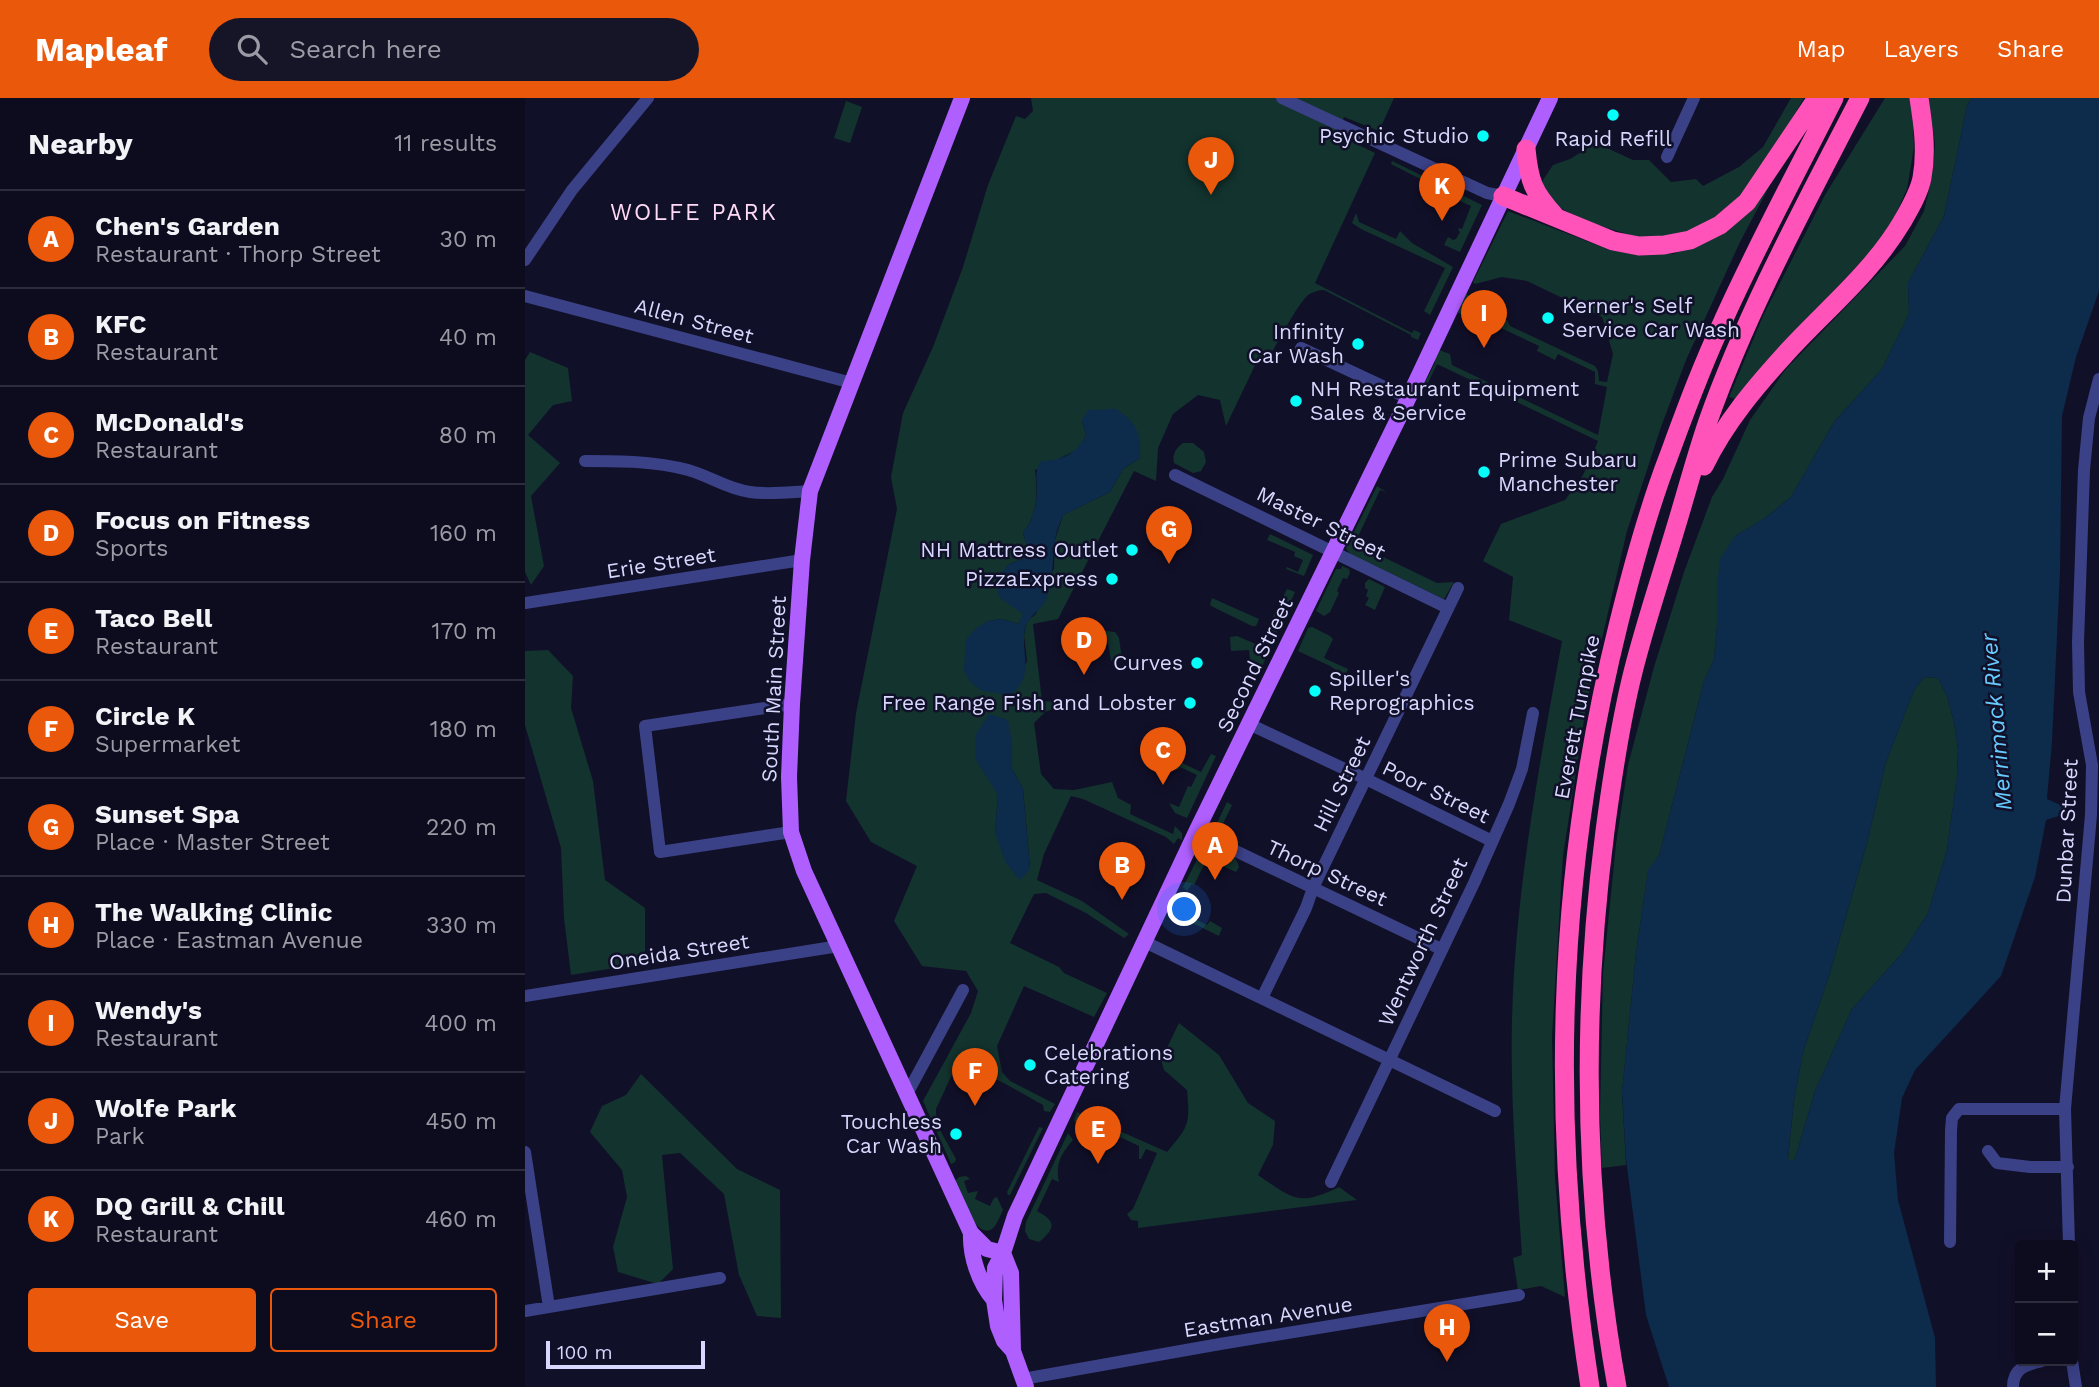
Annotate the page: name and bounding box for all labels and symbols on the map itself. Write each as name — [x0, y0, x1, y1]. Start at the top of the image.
marker: Rapid Refill — [1605, 107, 1621, 123]
place label: Psychic Studio — [1319, 123, 1469, 148]
place label: Rapid Refill — [1554, 126, 1672, 151]
marker: Psychic Studio — [1475, 128, 1491, 144]
pin: J — [1188, 137, 1234, 195]
pin: K — [1419, 163, 1465, 221]
district label: WOLFE PARK — [610, 199, 778, 226]
pin: I — [1461, 290, 1507, 348]
street label: Allen Street — [632, 293, 757, 348]
place label: Kerner's Self Service Car Wash — [1562, 293, 1740, 342]
marker: Kerner's Self Service Car Wash — [1540, 310, 1556, 326]
place label: Infinity Car Wash — [1248, 319, 1344, 368]
marker: Infinity Car Wash — [1350, 336, 1366, 352]
place label: NH Restaurant Equipment Sales & Service — [1310, 376, 1579, 425]
marker: NH Restaurant Equipment Sales & Service — [1288, 393, 1304, 409]
place label: Prime Subaru Manchester — [1498, 447, 1637, 496]
marker: Prime Subaru Manchester — [1476, 464, 1492, 480]
street label: Master Street — [1253, 481, 1390, 565]
pin: G — [1146, 506, 1192, 564]
place label: NH Mattress Outlet — [920, 537, 1118, 562]
street label: Erie Street — [605, 542, 717, 583]
marker: NH Mattress Outlet — [1124, 542, 1140, 558]
place label: PizzaExpress — [965, 566, 1098, 591]
marker: PizzaExpress — [1104, 571, 1120, 587]
street label: Second Street — [1211, 593, 1298, 736]
street label: South Main Street — [756, 595, 791, 783]
pin: D — [1061, 617, 1107, 675]
water label: Merrimack River — [1975, 631, 2018, 812]
street label: Everett Turnpike — [1548, 633, 1605, 801]
place label: Curves — [1113, 650, 1183, 675]
marker: Curves — [1189, 655, 1205, 671]
place label: Spiller's Reprographics — [1329, 666, 1475, 715]
marker: Spiller's Reprographics — [1307, 683, 1323, 699]
place label: Free Range Fish and Lobster — [882, 690, 1176, 715]
marker: Free Range Fish and Lobster — [1182, 695, 1198, 711]
pin: C — [1140, 727, 1186, 785]
street label: Hill Street — [1308, 732, 1376, 836]
street label: Poor Street — [1378, 755, 1494, 828]
street label: Dunbar Street — [2050, 758, 2083, 904]
pin: A — [1192, 822, 1238, 880]
street label: Thorp Street — [1263, 834, 1392, 911]
pin: B — [1099, 842, 1145, 900]
street label: Wentworth Street — [1373, 853, 1473, 1030]
your location — [1167, 892, 1201, 926]
street label: Oneida Street — [607, 928, 751, 975]
place label: Celebrations Catering — [1044, 1040, 1173, 1089]
pin: F — [952, 1048, 998, 1106]
marker: Celebrations Catering — [1022, 1057, 1038, 1073]
pin: E — [1075, 1106, 1121, 1164]
place label: Touchless Car Wash — [841, 1109, 942, 1158]
marker: Touchless Car Wash — [948, 1126, 964, 1142]
street label: Eastman Avenue — [1182, 1291, 1354, 1342]
pin: H — [1424, 1304, 1470, 1362]
scale bar — [546, 1338, 705, 1370]

